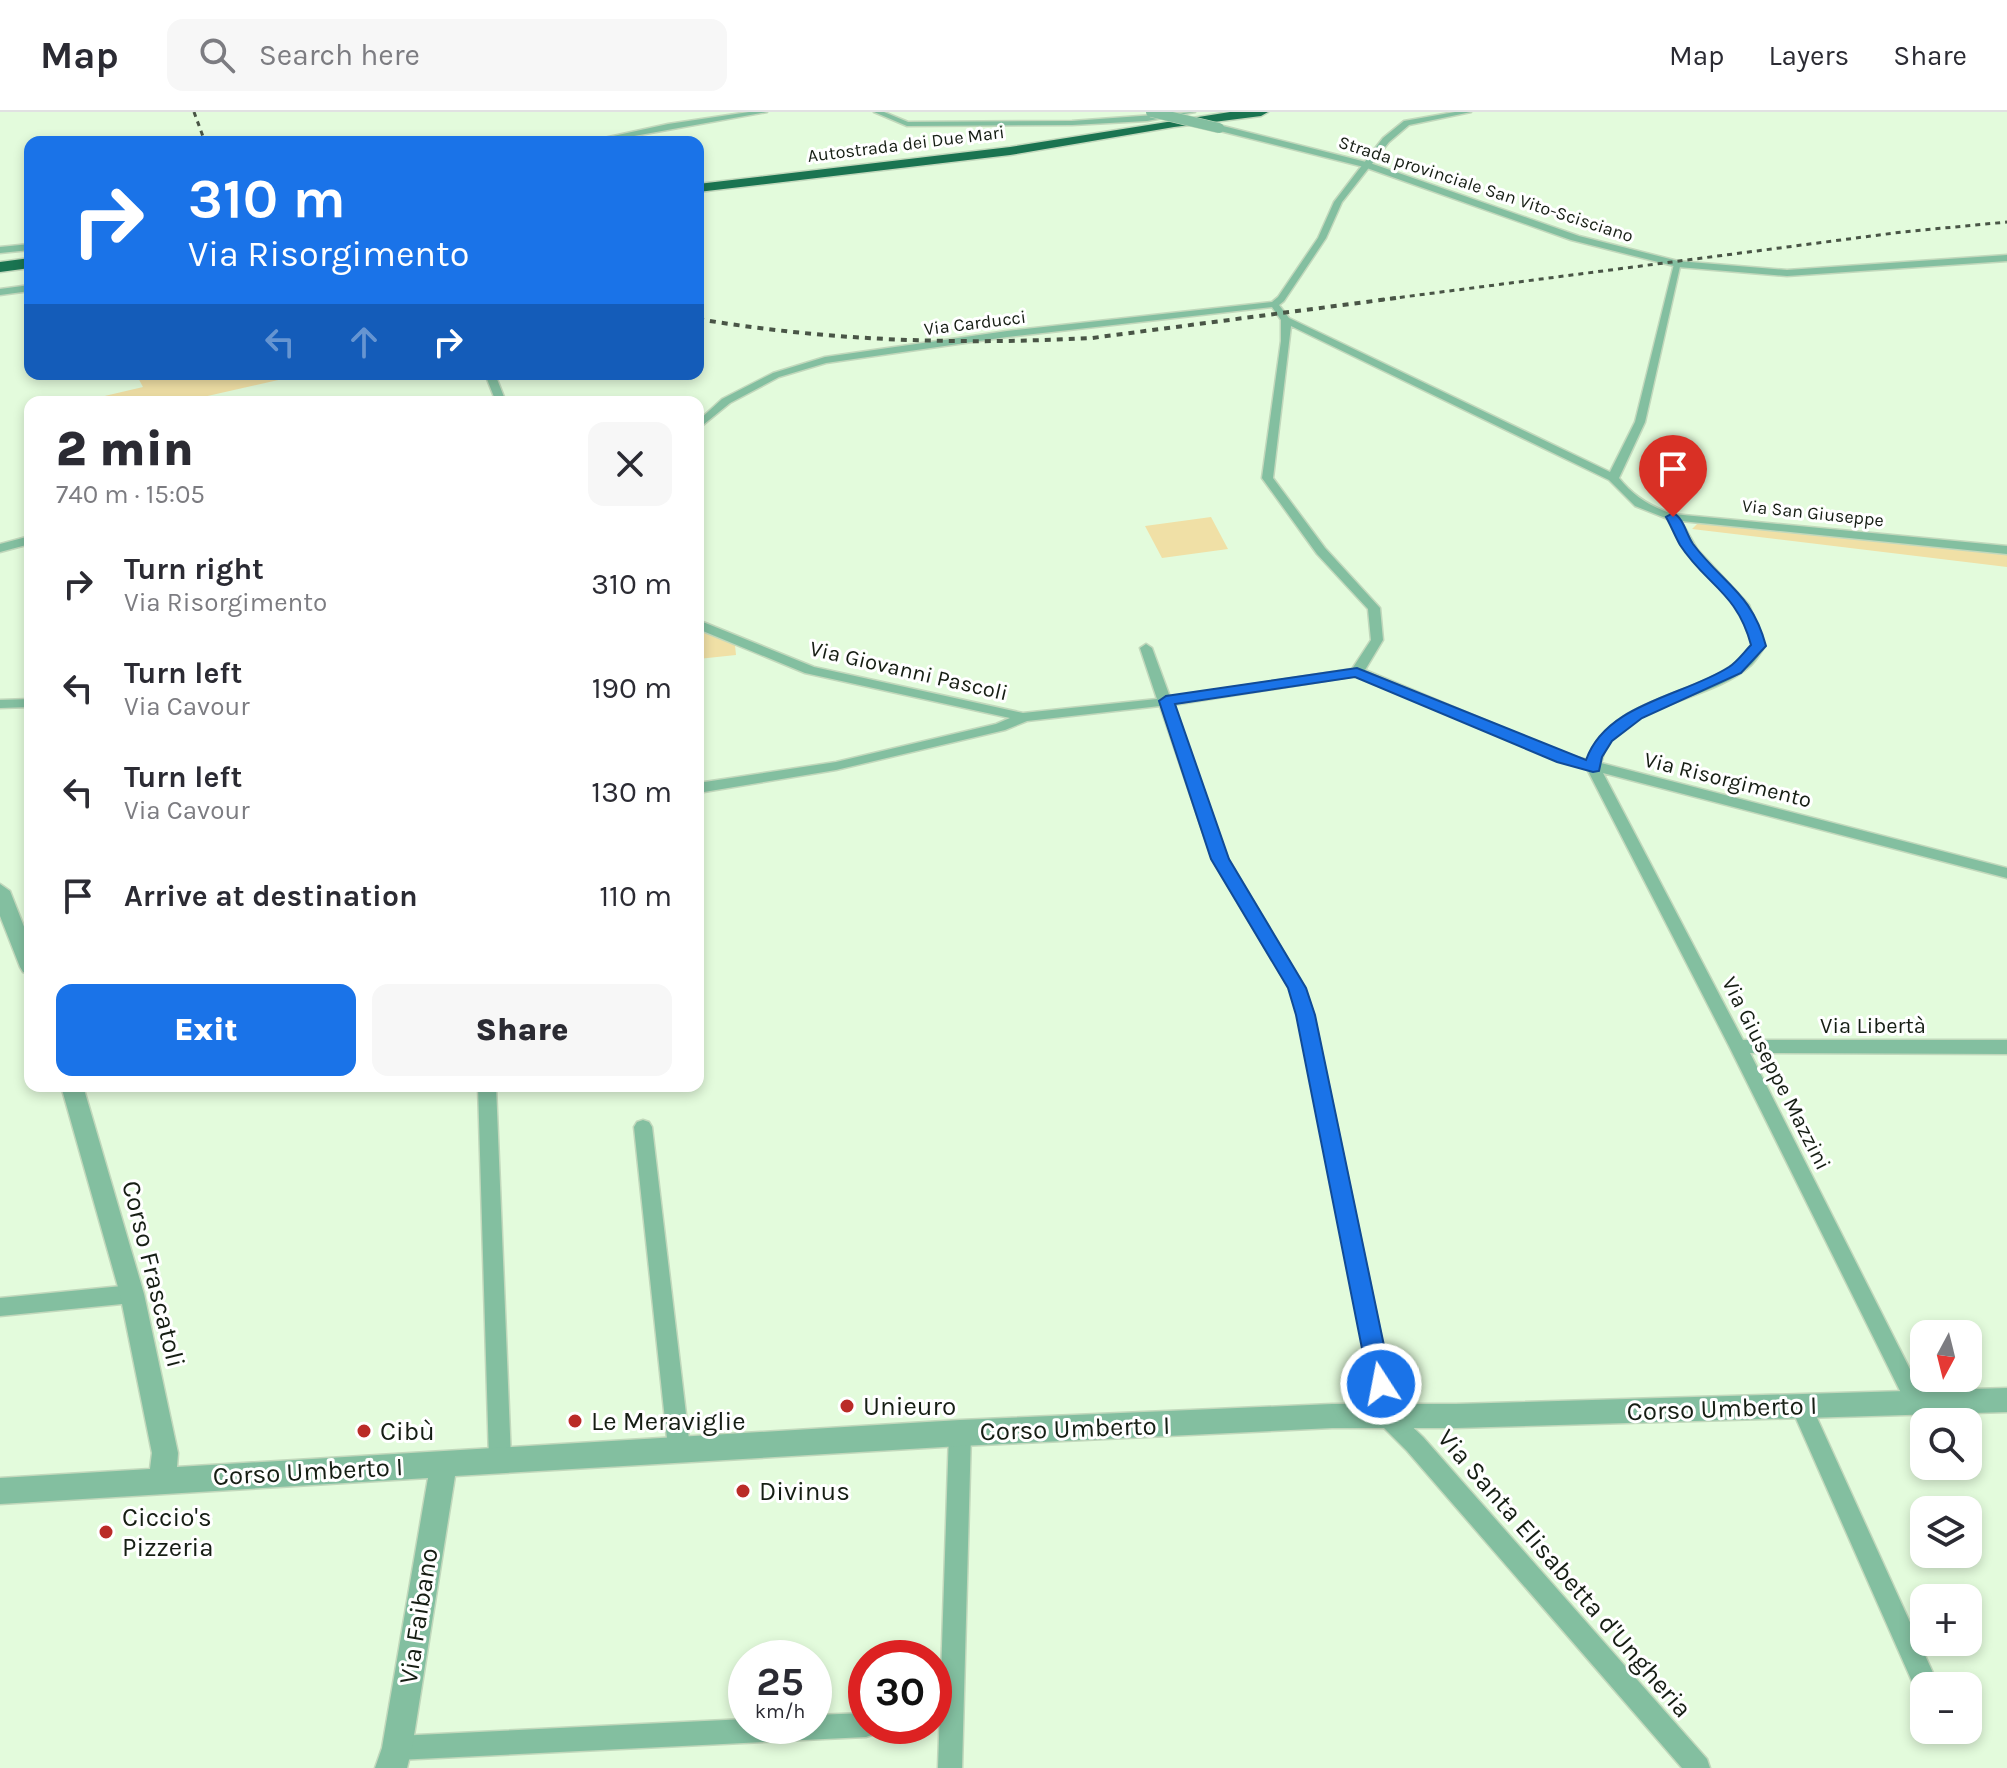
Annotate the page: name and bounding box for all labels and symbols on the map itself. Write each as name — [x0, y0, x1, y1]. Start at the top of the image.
street label: Autostrada dei Due Mari — [806, 121, 1006, 167]
street label: Strada provinciale San Vito-Scisciano — [1336, 131, 1636, 247]
street label: Via Carducci — [923, 306, 1027, 340]
pin — [1639, 435, 1707, 517]
street label: Via San Giuseppe — [1741, 495, 1885, 531]
street label: Via Giovanni Pascoli — [807, 636, 1010, 706]
street label: Via Risorgimento — [1641, 747, 1814, 813]
street label: Via Giuseppe Mazzini — [1716, 972, 1836, 1174]
street label: Via Libertà — [1820, 1013, 1926, 1039]
street label: Corso Frascatoli — [115, 1178, 192, 1371]
north arrow — [1910, 1320, 1982, 1392]
position arrow — [1339, 1342, 1423, 1426]
street label: Corso Umberto I — [1626, 1390, 1818, 1427]
place label: Unieuro — [863, 1391, 956, 1422]
marker: Unieuro — [838, 1397, 856, 1415]
place label: Le Meraviglie — [591, 1406, 746, 1437]
street label: Corso Umberto I — [979, 1410, 1171, 1447]
marker: Le Meraviglie — [566, 1412, 584, 1430]
place label: Cibù — [380, 1416, 435, 1447]
marker: Cibù — [355, 1422, 373, 1440]
street label: Via Santa Elisabetta d'Ungheria — [1431, 1423, 1698, 1724]
street label: Corso Umberto I — [212, 1451, 404, 1492]
place label: Divinus — [759, 1476, 850, 1507]
marker: Divinus — [734, 1482, 752, 1500]
place label: Ciccio's Pizzeria — [122, 1502, 214, 1563]
marker: Ciccio's Pizzeria — [97, 1523, 115, 1541]
street label: Via Faibano — [392, 1546, 445, 1686]
speed limit sign: 30 — [848, 1640, 952, 1744]

